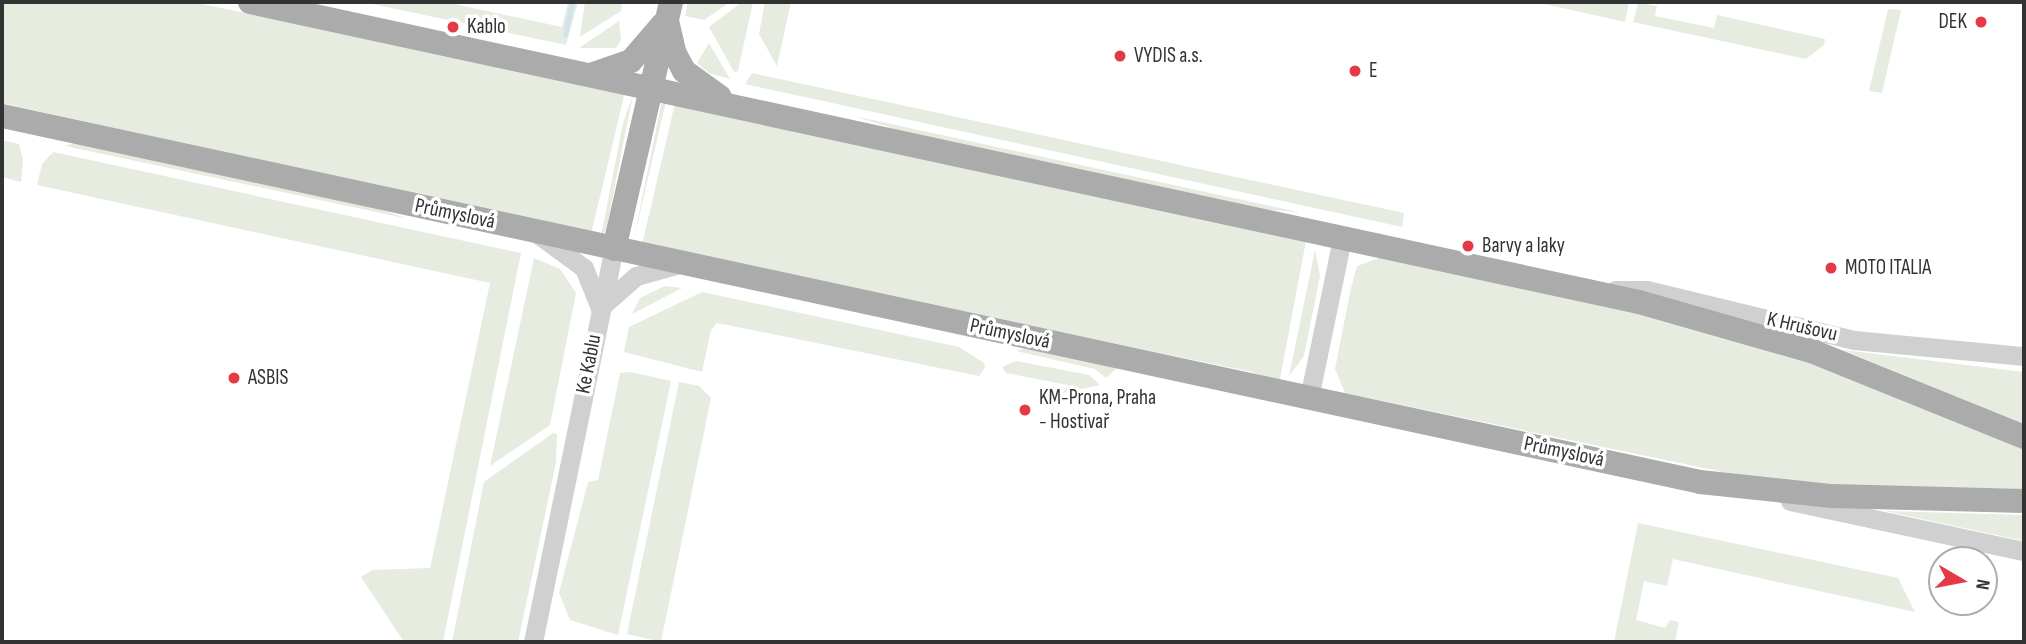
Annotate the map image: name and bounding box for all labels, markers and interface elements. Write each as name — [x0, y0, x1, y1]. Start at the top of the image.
place label: DEK — [1938, 9, 1967, 35]
place label: Kablo — [467, 14, 506, 40]
marker: DEK — [1973, 14, 1989, 30]
marker: Kablo — [445, 19, 461, 35]
place label: VYDIS a.s. — [1134, 43, 1203, 69]
marker: VYDIS a.s. — [1112, 48, 1128, 64]
place label: E — [1369, 58, 1378, 84]
marker: E — [1347, 63, 1363, 79]
street label: Průmyslová — [413, 193, 497, 235]
place label: Barvy a laky — [1482, 233, 1565, 259]
marker: Barvy a laky — [1460, 238, 1476, 254]
place label: MOTO ITALIA — [1845, 255, 1931, 281]
marker: MOTO ITALIA — [1823, 260, 1839, 276]
street label: K Hrušovu — [1764, 307, 1840, 347]
street label: Průmyslová — [968, 313, 1052, 355]
street label: Ke Kablu — [571, 332, 607, 396]
place label: ASBIS — [248, 365, 289, 391]
marker: ASBIS — [226, 370, 242, 386]
place label: KM-Prona, Praha - Hostivař — [1039, 385, 1156, 435]
marker: KM-Prona, Praha - Hostivař — [1017, 402, 1033, 418]
street label: Průmyslová — [1522, 431, 1606, 473]
north arrow — [1928, 546, 1998, 616]
text: N — [1970, 577, 1994, 591]

